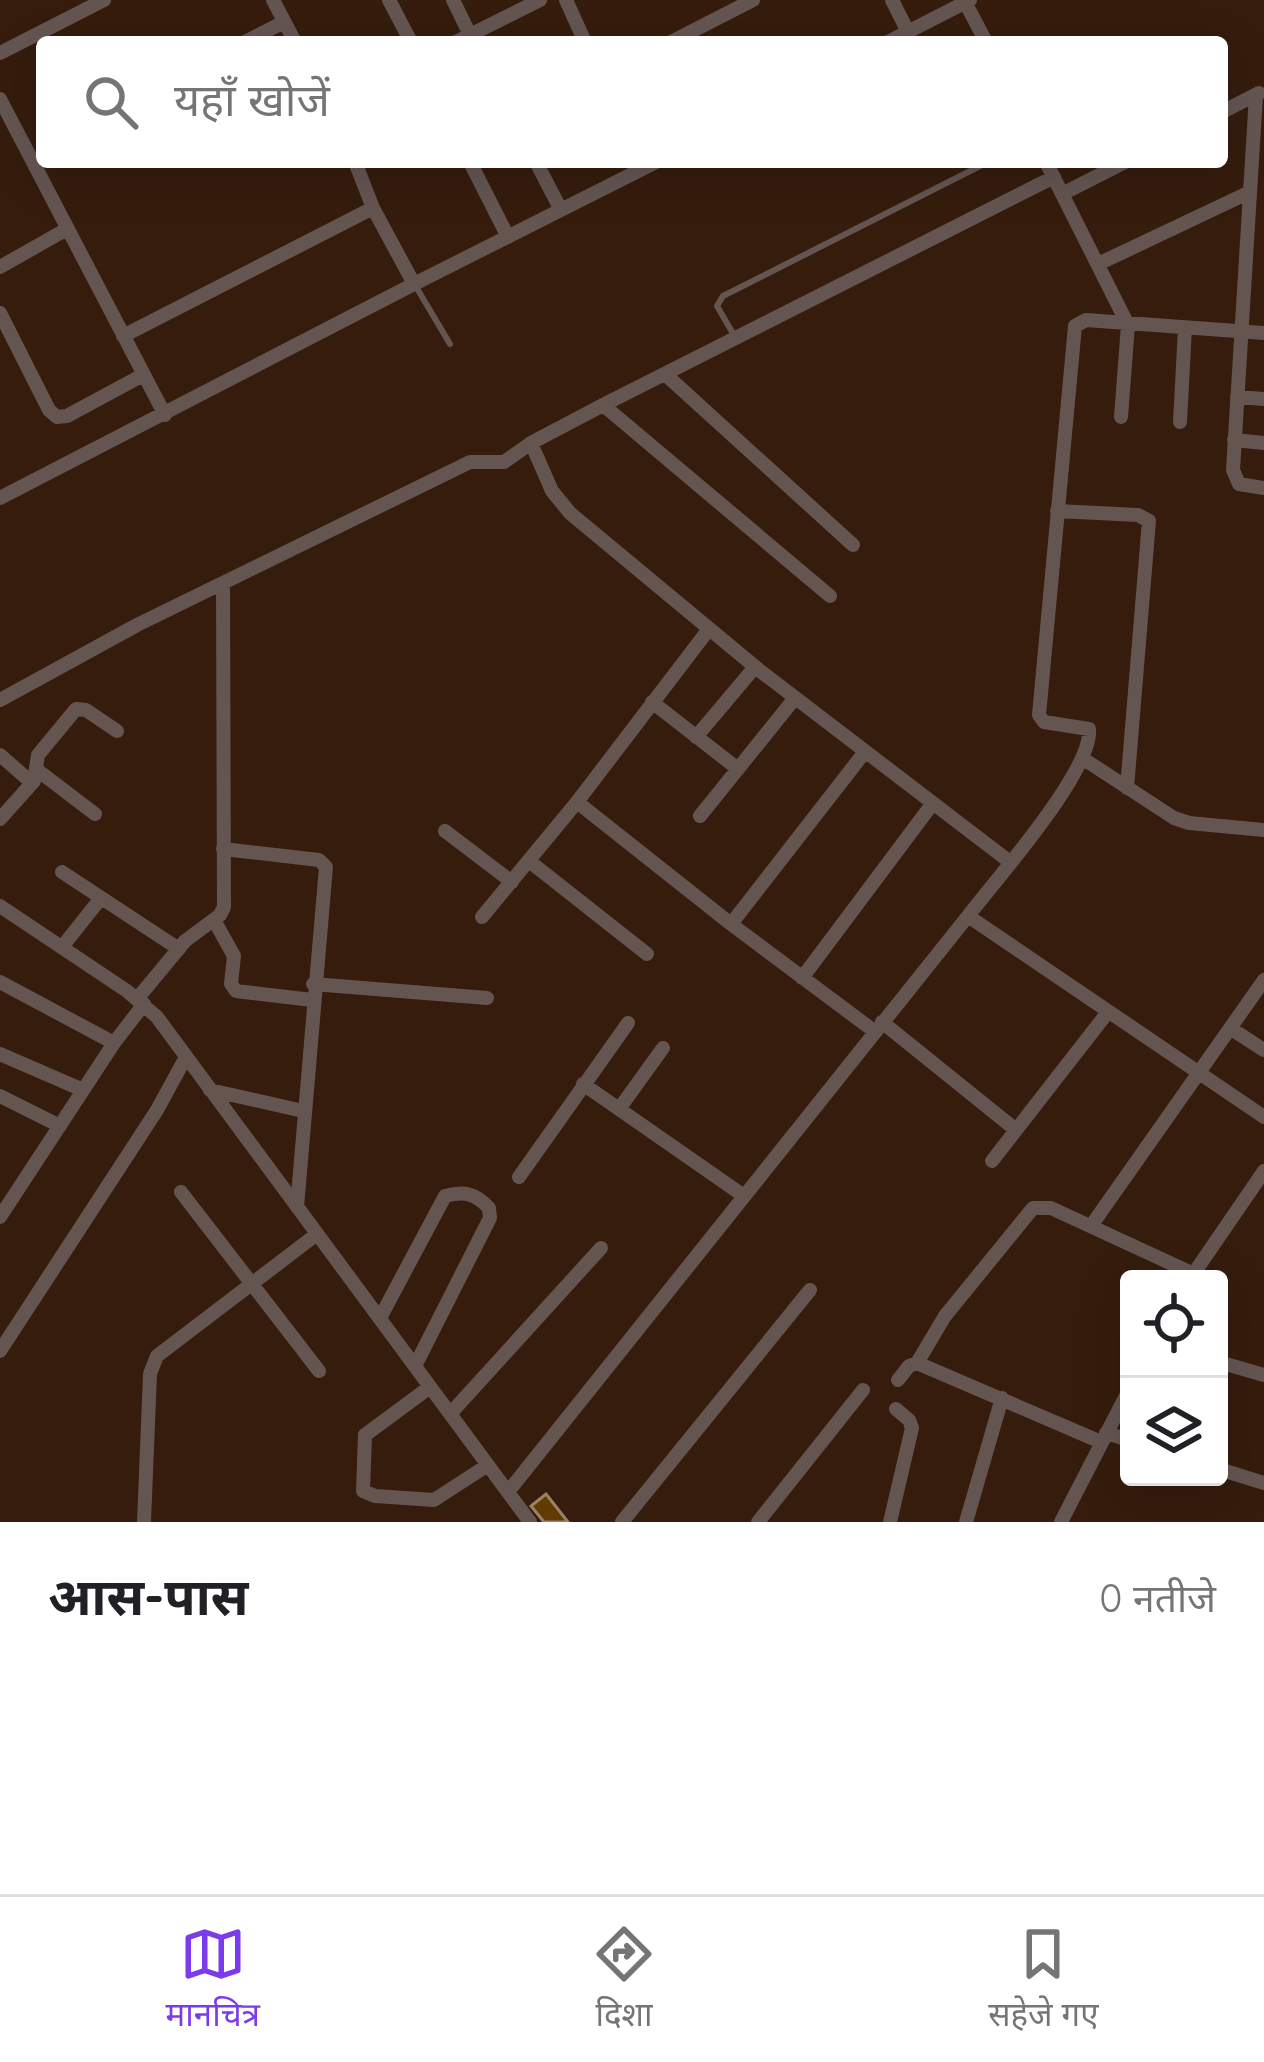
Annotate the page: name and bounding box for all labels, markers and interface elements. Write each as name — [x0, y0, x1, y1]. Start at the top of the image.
search box — [36, 36, 1228, 168]
icon: search — [78, 69, 144, 135]
text: यहाँ खोजें — [174, 71, 330, 127]
map controls — [1120, 1270, 1228, 1486]
button: locate — [1120, 1270, 1228, 1378]
button: layers — [1120, 1378, 1228, 1486]
text: आस-पास — [48, 1564, 248, 1628]
text: 0 नतीजे — [1099, 1573, 1216, 1622]
tab: मानचित्र — [166, 1921, 260, 2039]
tab: दिशा — [591, 1921, 657, 2039]
tab: सहेजे गए — [988, 1921, 1098, 2039]

